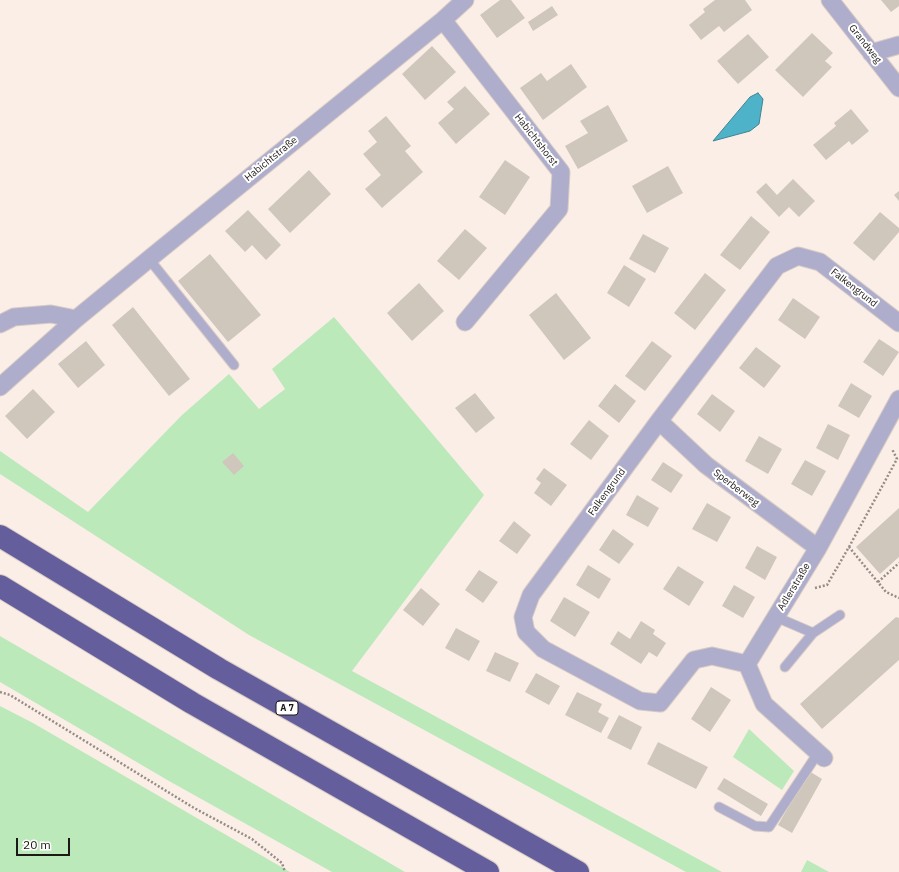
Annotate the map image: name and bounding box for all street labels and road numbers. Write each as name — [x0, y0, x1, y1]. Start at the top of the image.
street label: Grandweg — [846, 22, 884, 66]
street label: Habichtshorst — [512, 111, 560, 169]
street label: Habichtstraße — [242, 134, 300, 184]
street label: Falkengrund — [828, 266, 880, 310]
street label: Falkengrund — [586, 466, 628, 518]
street label: Sperberweg — [711, 467, 761, 509]
street label: Adlerstraße — [775, 561, 813, 613]
road number: A 7 — [276, 701, 298, 715]

